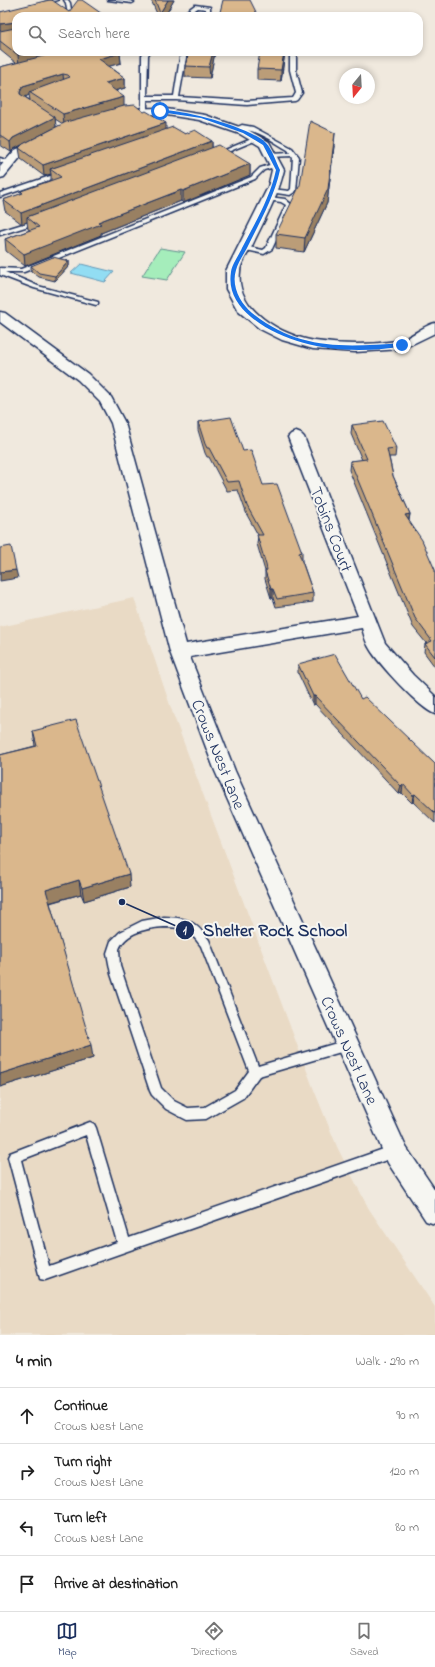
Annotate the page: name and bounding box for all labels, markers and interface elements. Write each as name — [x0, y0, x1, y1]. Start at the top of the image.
search box — [12, 12, 423, 56]
icon: search — [26, 23, 48, 45]
text: Search here — [58, 23, 130, 45]
north arrow — [339, 68, 375, 104]
route start — [151, 102, 169, 120]
route end — [393, 336, 411, 354]
street label: Tobins Court — [303, 483, 358, 576]
street label: Crows Nest Lane — [184, 696, 251, 814]
callout: Shelter Rock School — [175, 915, 355, 945]
text: Shelter Rock School — [203, 919, 347, 945]
text: 1 — [183, 922, 187, 940]
street label: Crows Nest Lane — [313, 992, 384, 1109]
text: 4 min — [16, 1349, 52, 1374]
text: Walk · 290 m — [355, 1352, 419, 1371]
text: Continue — [54, 1395, 108, 1417]
icon: ahead — [16, 1405, 38, 1427]
text: 90 m — [396, 1406, 419, 1425]
text: Crows Nest Lane — [54, 1417, 143, 1436]
text: Turn right — [54, 1451, 112, 1473]
icon: right — [16, 1461, 38, 1483]
text: 120 m — [389, 1462, 419, 1481]
text: Crows Nest Lane — [54, 1473, 143, 1492]
text: Turn left — [54, 1507, 107, 1529]
icon: left — [16, 1517, 38, 1539]
text: 80 m — [395, 1518, 419, 1537]
text: Crows Nest Lane — [54, 1529, 143, 1548]
icon: arrive — [16, 1573, 38, 1595]
text: Arrive at destination — [54, 1573, 178, 1595]
tab: Map — [56, 1620, 78, 1660]
tab: Directions — [191, 1620, 237, 1660]
tab: Saved — [350, 1620, 379, 1660]

